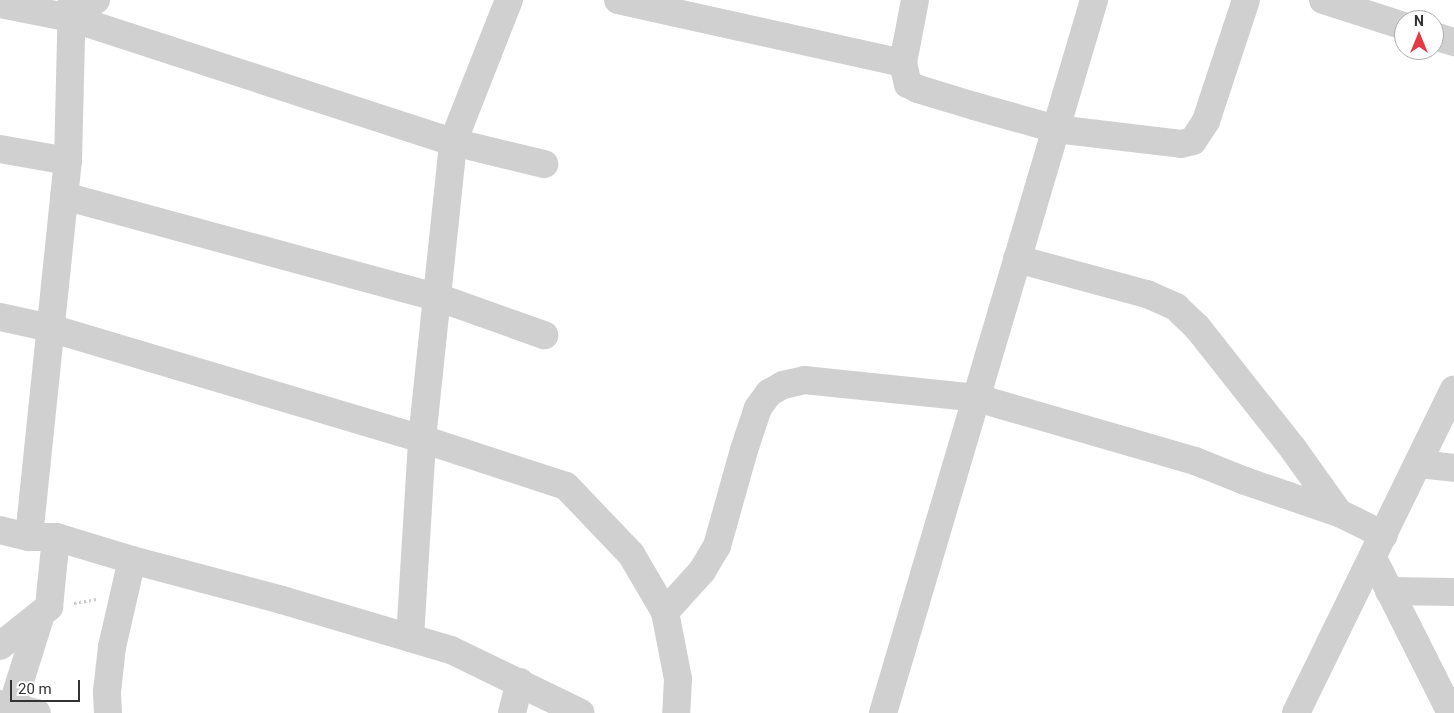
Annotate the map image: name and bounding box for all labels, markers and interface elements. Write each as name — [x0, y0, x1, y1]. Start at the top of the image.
north arrow — [1394, 10, 1444, 60]
text: N — [1414, 13, 1424, 29]
scale bar — [12, 670, 82, 702]
text: 20 m — [18, 680, 52, 698]

